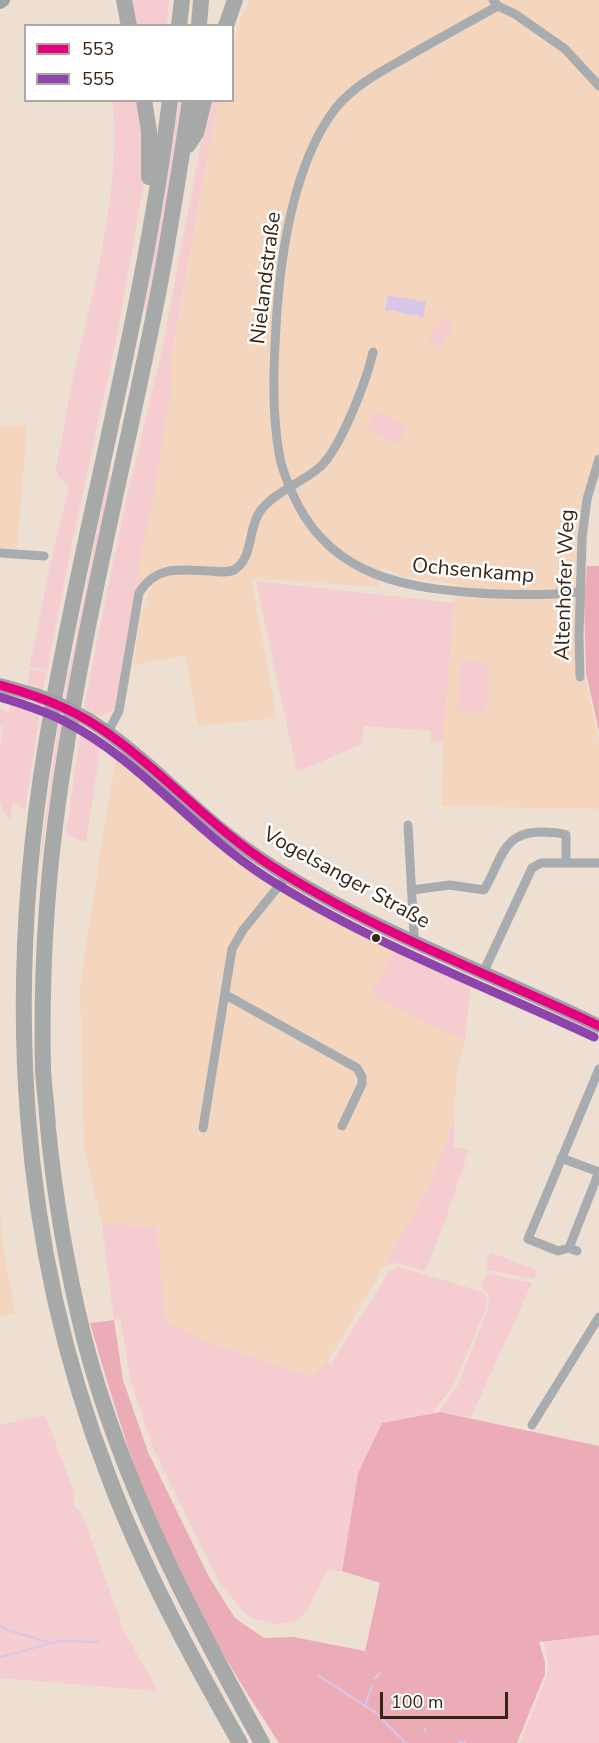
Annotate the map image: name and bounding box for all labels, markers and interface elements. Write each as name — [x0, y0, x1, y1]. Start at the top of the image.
legend — [24, 24, 234, 102]
text: 553 — [82, 37, 114, 61]
text: 555 — [82, 67, 114, 91]
street label: Nielandstraße — [246, 210, 288, 346]
street label: Altenhofer Weg — [551, 509, 581, 661]
street label: Ochsenkamp — [411, 554, 535, 590]
street label: Vogelsanger Straße — [258, 823, 434, 935]
unlabelled marker — [370, 932, 382, 944]
scale bar — [383, 1680, 510, 1718]
text: 100 m — [391, 1690, 443, 1714]

